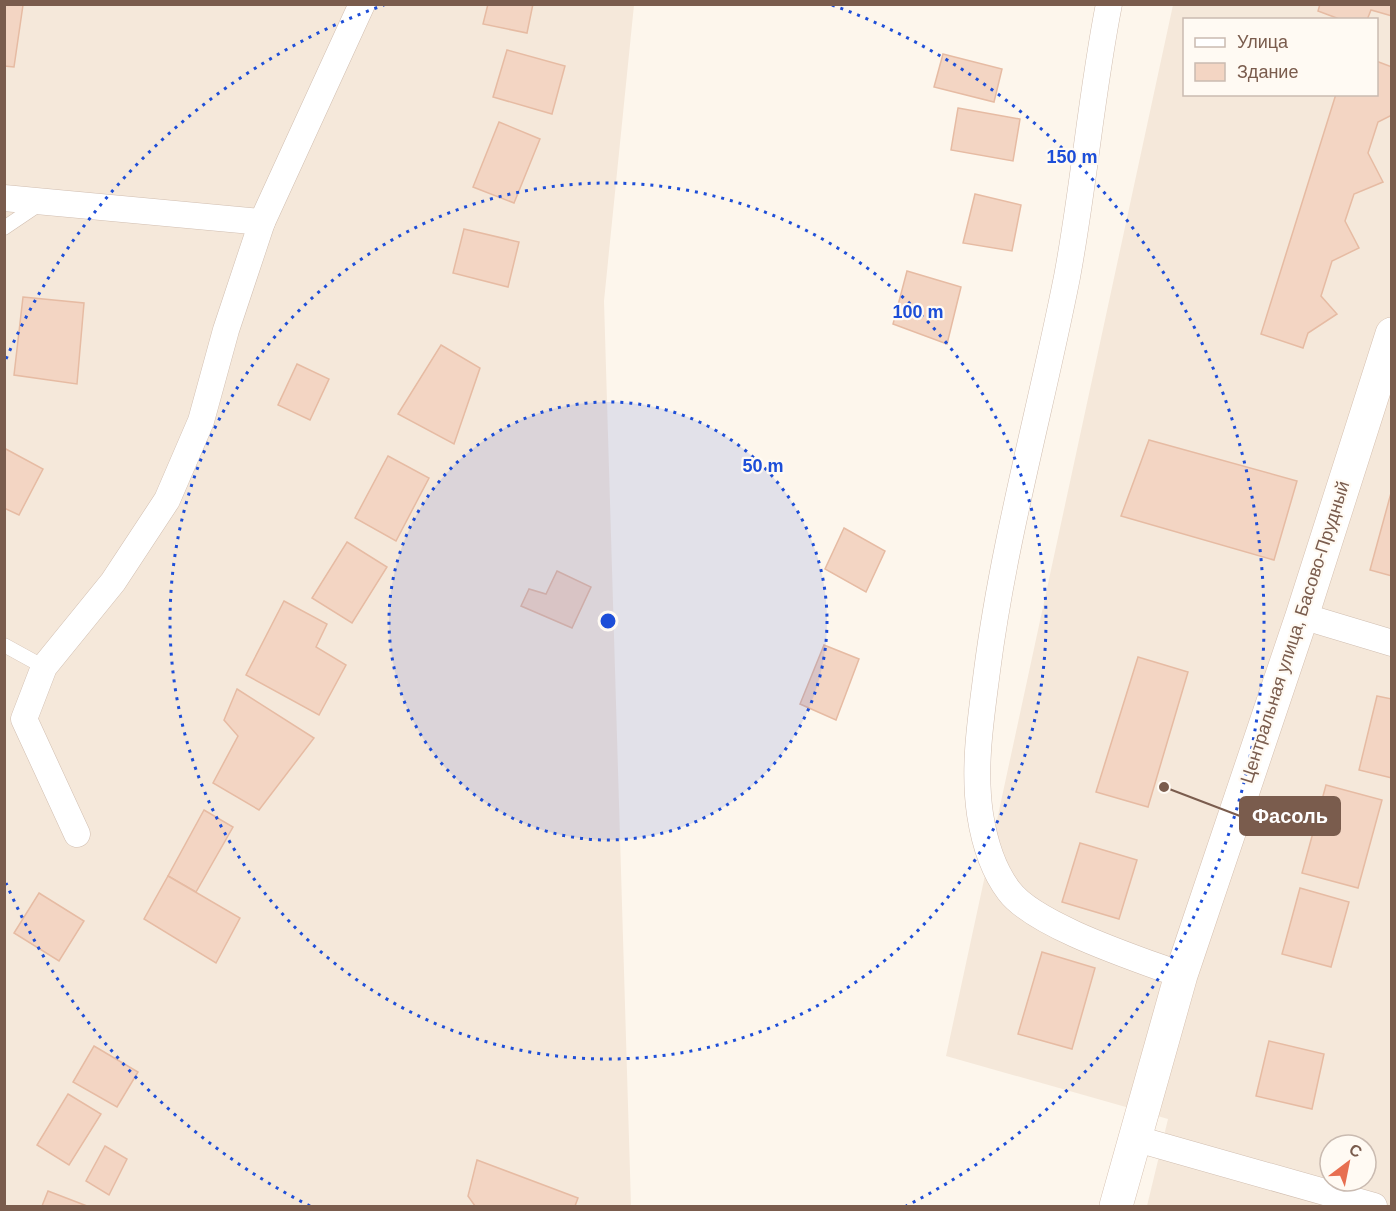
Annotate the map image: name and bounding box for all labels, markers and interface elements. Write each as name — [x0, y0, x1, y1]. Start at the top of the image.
legend — [1183, 18, 1378, 96]
text: Улица — [1237, 32, 1289, 52]
text: Здание — [1237, 62, 1298, 82]
text: 150 m — [1046, 147, 1098, 167]
text: 100 m — [892, 302, 944, 322]
text: 50 m — [742, 456, 784, 476]
street label: Центральная улица, Басово-Прудный — [1237, 478, 1353, 786]
centre of rings — [598, 611, 618, 631]
callout: Фасоль — [1240, 797, 1340, 835]
text: Фасоль — [1252, 805, 1328, 827]
north arrow — [1318, 1133, 1378, 1193]
text: С — [1346, 1140, 1365, 1161]

